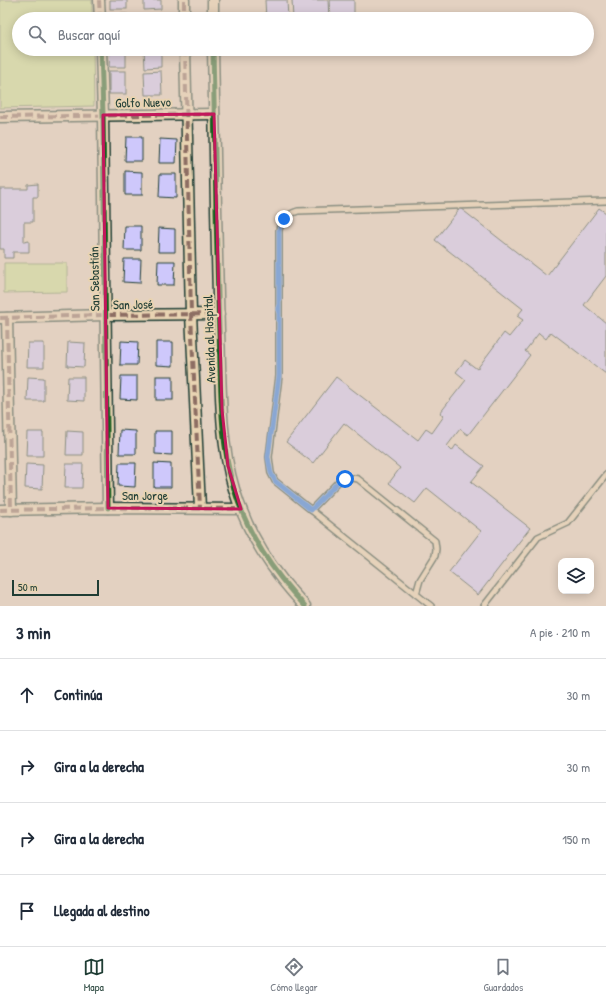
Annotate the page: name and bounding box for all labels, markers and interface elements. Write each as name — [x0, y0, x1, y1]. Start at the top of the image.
search box — [12, 12, 594, 56]
icon: search — [26, 23, 48, 45]
text: Buscar aquí — [58, 24, 121, 45]
street label: Golfo Nuevo — [115, 93, 171, 111]
route end — [275, 210, 293, 228]
street label: San Sebastián — [84, 246, 104, 312]
street label: Avenida al Hospital — [198, 294, 220, 383]
street label: San José — [113, 295, 153, 313]
route start — [336, 470, 354, 488]
street label: San Jorge — [122, 486, 168, 504]
map controls — [558, 558, 594, 594]
button: layers — [558, 558, 594, 594]
scale bar — [12, 578, 99, 597]
text: 50 m — [18, 580, 38, 594]
text: 3 min — [16, 621, 51, 644]
text: A pie · 210 m — [530, 623, 590, 641]
icon: ahead — [16, 684, 38, 706]
text: Continúa — [54, 684, 102, 705]
text: 30 m — [567, 686, 590, 704]
icon: right — [16, 756, 38, 778]
text: Gira a la derecha — [54, 756, 144, 777]
text: 30 m — [567, 758, 590, 776]
icon: right — [16, 828, 38, 850]
text: Gira a la derecha — [54, 828, 144, 849]
text: 150 m — [562, 830, 590, 848]
icon: arrive — [16, 900, 38, 922]
text: Llegada al destino — [54, 900, 150, 921]
tab: Mapa — [83, 956, 105, 994]
tab: Cómo llegar — [270, 956, 318, 994]
tab: Guardados — [483, 956, 523, 994]

